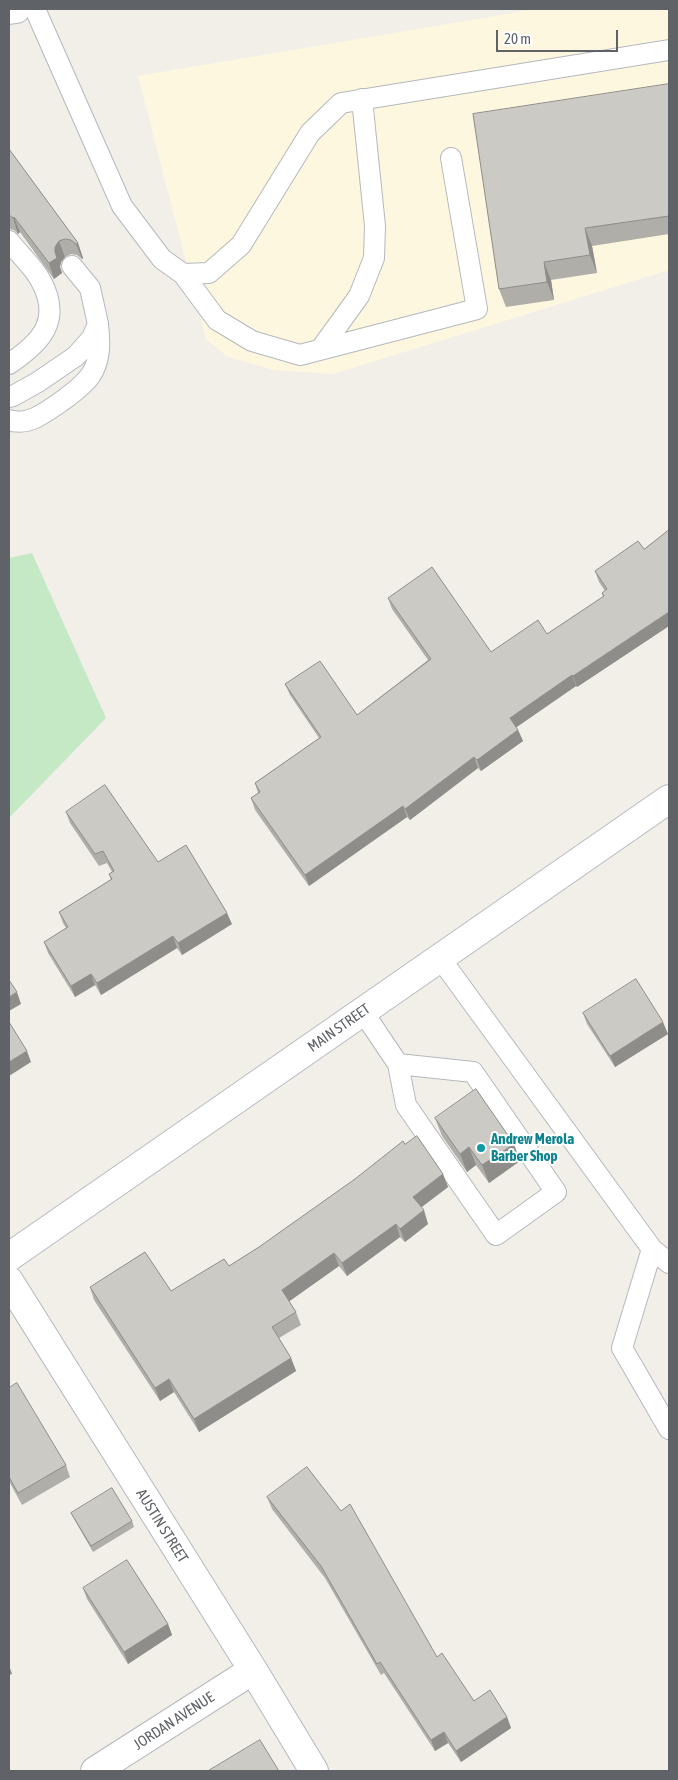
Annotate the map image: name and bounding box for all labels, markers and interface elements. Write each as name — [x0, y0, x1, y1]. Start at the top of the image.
scale bar — [498, 20, 620, 52]
text: 20 m — [504, 30, 531, 47]
street label: MAIN STREET — [304, 1000, 374, 1056]
place label: Andrew Merola Barber Shop — [491, 1130, 574, 1165]
marker: Andrew Merola Barber Shop — [475, 1142, 487, 1154]
street label: AUSTIN STREET — [132, 1486, 192, 1566]
street label: JORDAN AVENUE — [130, 1688, 218, 1754]

